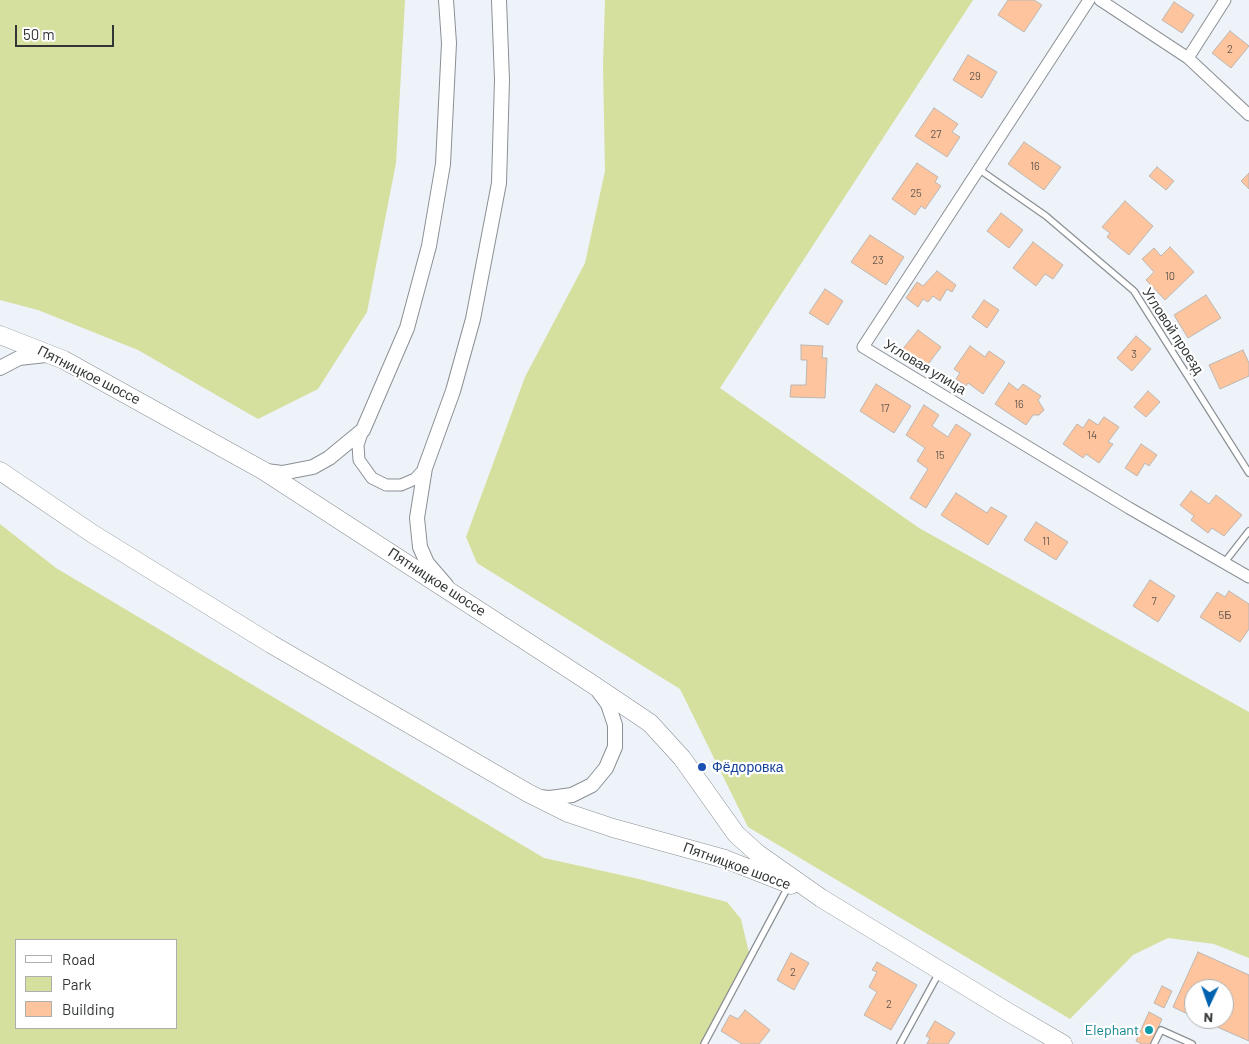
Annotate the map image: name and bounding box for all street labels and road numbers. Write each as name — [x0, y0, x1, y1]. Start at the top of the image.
street label: Угловой проезд — [1139, 285, 1207, 377]
street label: Угловая улица — [881, 336, 969, 398]
street label: Пятницкое шоссе — [35, 342, 143, 408]
street label: Пятницкое шоссе — [385, 544, 489, 620]
street label: Пятницкое шоссе — [681, 839, 793, 893]

